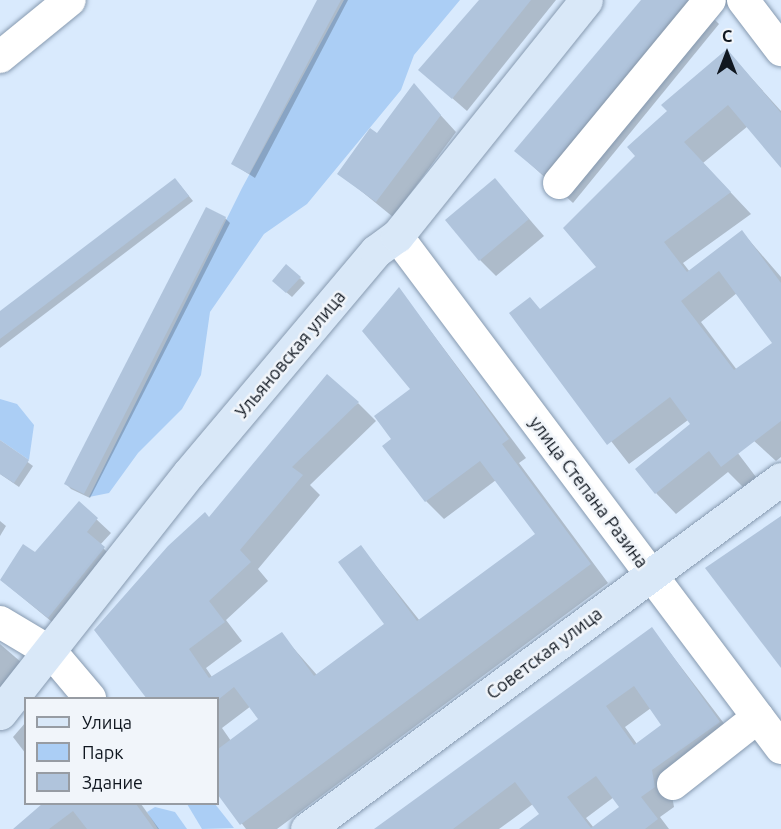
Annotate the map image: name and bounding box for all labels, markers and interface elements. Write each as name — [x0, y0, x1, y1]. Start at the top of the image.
north arrow — [697, 24, 757, 84]
text: С — [722, 27, 732, 45]
street label: Ульяновская улица — [230, 286, 350, 422]
street label: улица Степана Разина — [525, 412, 653, 572]
street label: Советская улица — [482, 602, 606, 704]
legend — [24, 697, 219, 805]
text: Улица — [82, 712, 132, 732]
text: Парк — [82, 742, 123, 762]
text: Здание — [82, 772, 143, 792]

